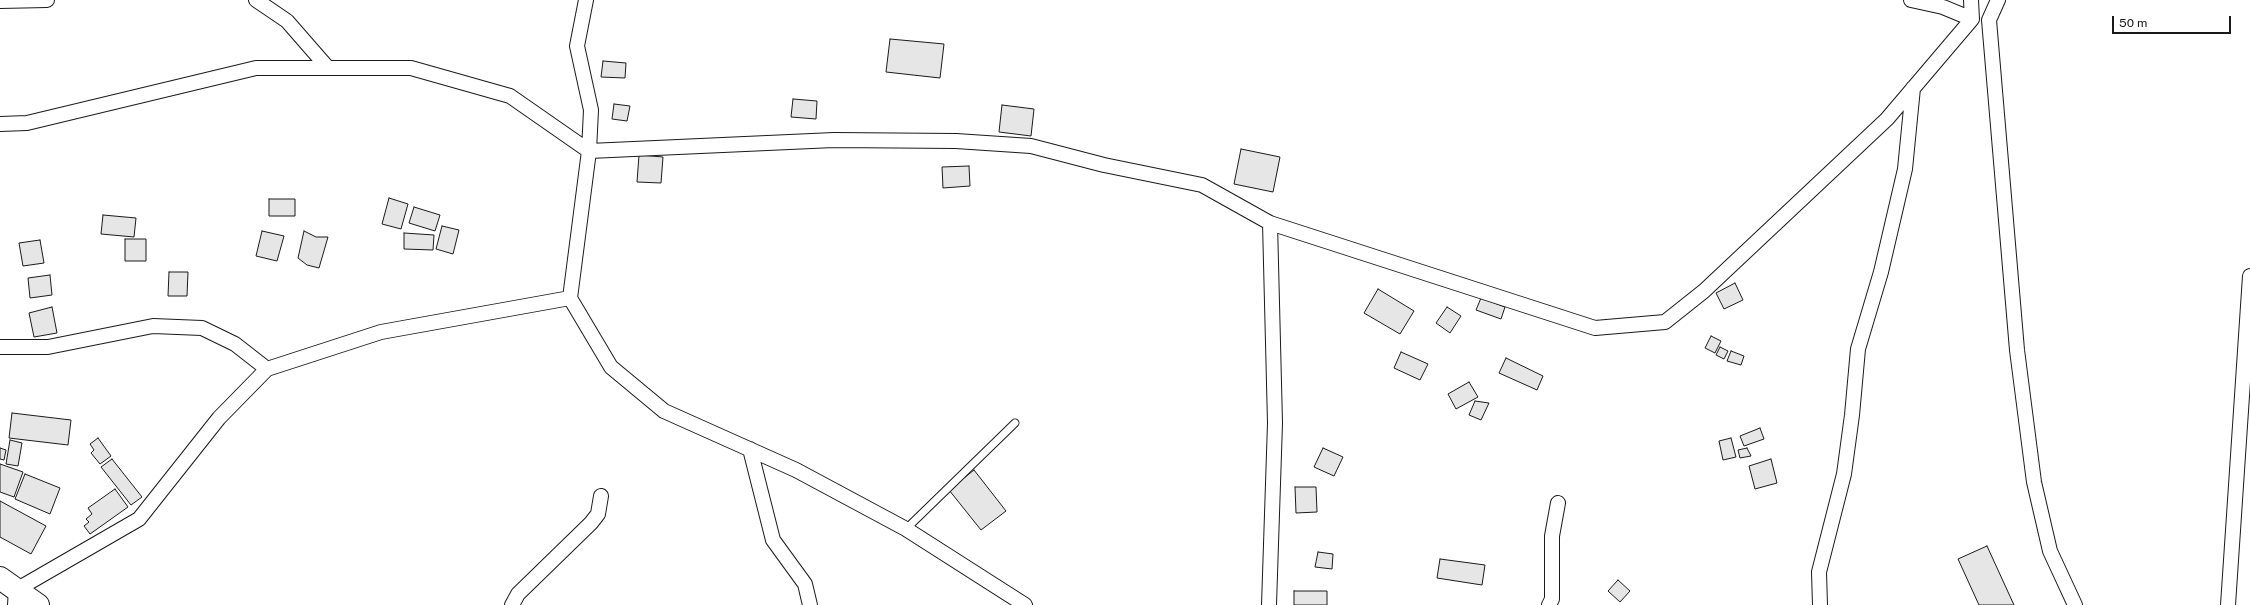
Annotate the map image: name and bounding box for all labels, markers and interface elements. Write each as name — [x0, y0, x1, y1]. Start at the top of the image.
scale bar — [2114, 8, 2233, 34]
text: 50 m — [2119, 16, 2147, 30]

